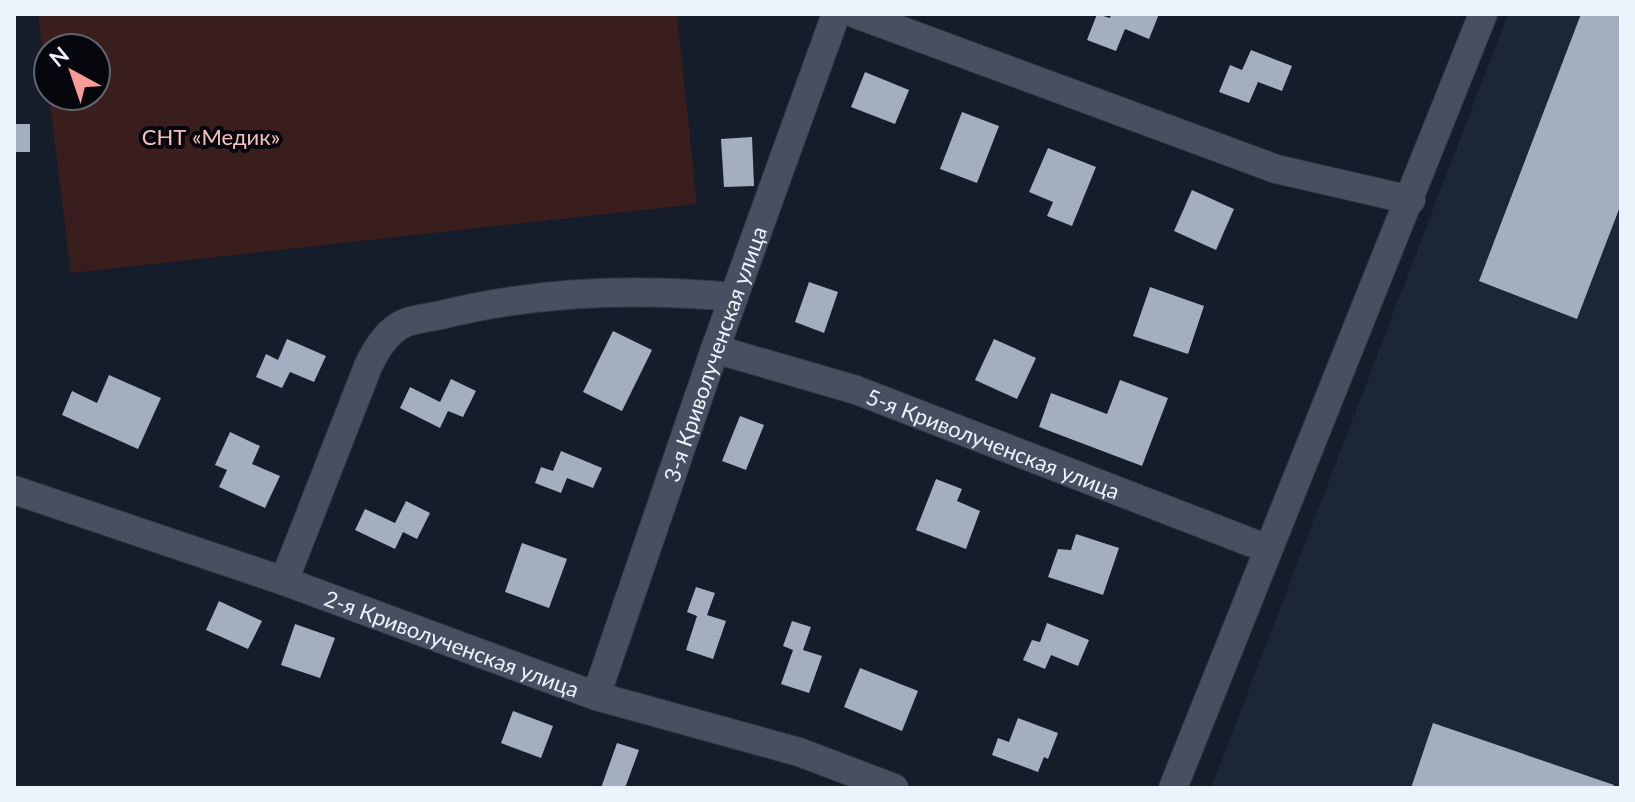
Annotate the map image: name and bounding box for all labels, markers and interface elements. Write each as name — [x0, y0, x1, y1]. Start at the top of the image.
north arrow — [32, 32, 112, 112]
text: N — [44, 41, 74, 72]
park label: СНТ «Медик» — [142, 123, 280, 150]
street label: 3-я Криволученская улица — [657, 222, 772, 485]
street label: 5-я Криволученская улица — [863, 382, 1124, 504]
street label: 2-я Криволученская улица — [321, 584, 583, 702]

